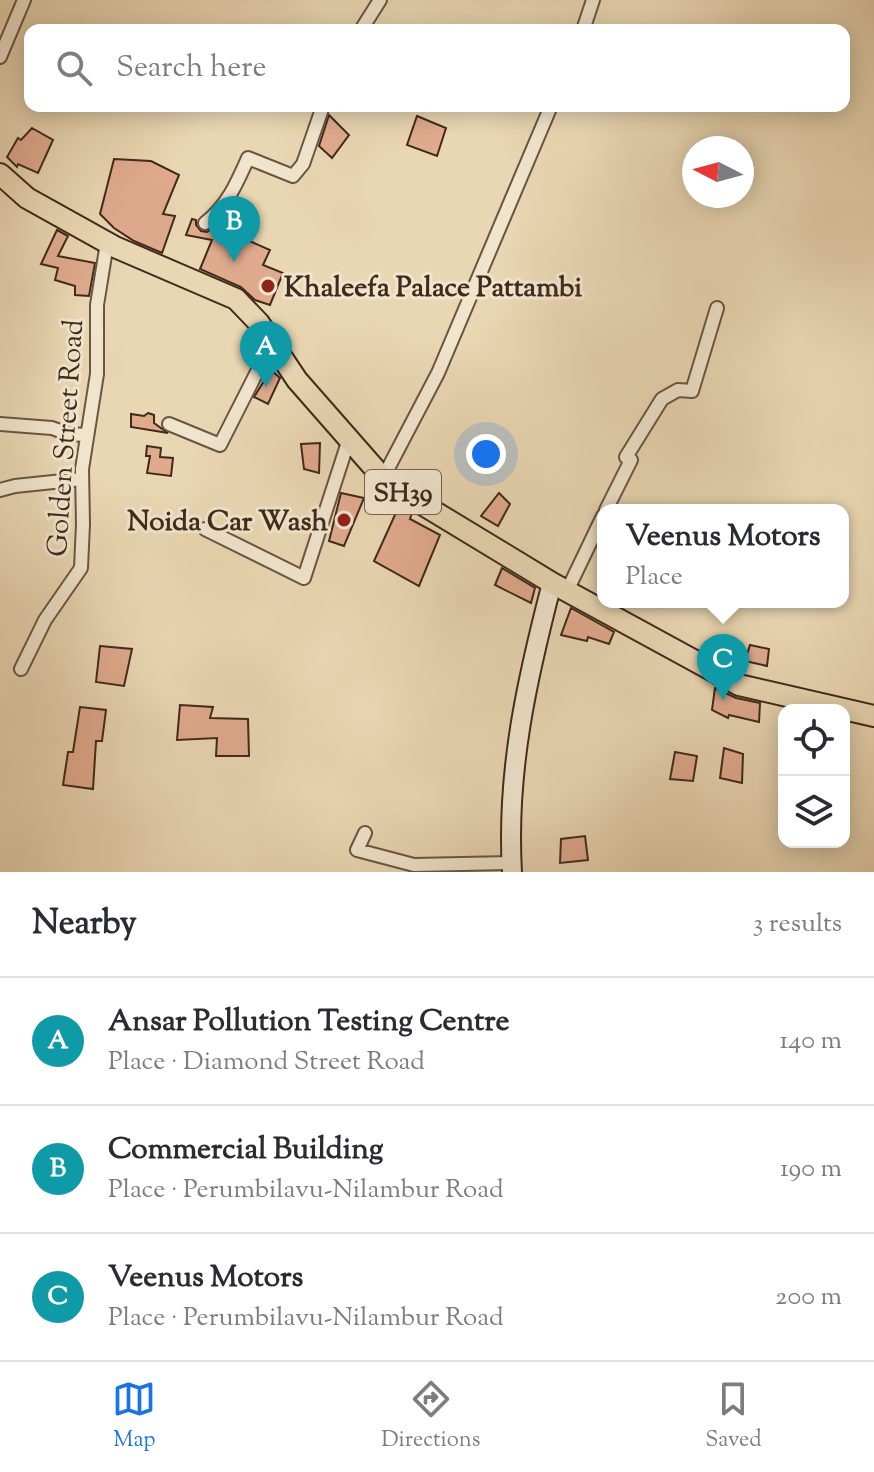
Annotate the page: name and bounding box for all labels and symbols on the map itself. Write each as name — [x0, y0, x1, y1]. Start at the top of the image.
north arrow — [682, 136, 754, 208]
pin: B — [208, 196, 260, 262]
place label: Khaleefa Palace Pattambi — [284, 269, 582, 309]
marker: Khaleefa Palace Pattambi — [259, 277, 277, 295]
street label: Golden Street Road — [39, 318, 95, 558]
pin: A — [240, 321, 292, 387]
your location — [466, 434, 506, 474]
road number: SH39 — [365, 470, 441, 514]
place label: Noida Car Wash — [127, 503, 329, 543]
marker: Noida Car Wash — [335, 511, 353, 529]
pin: C — [697, 634, 749, 700]

